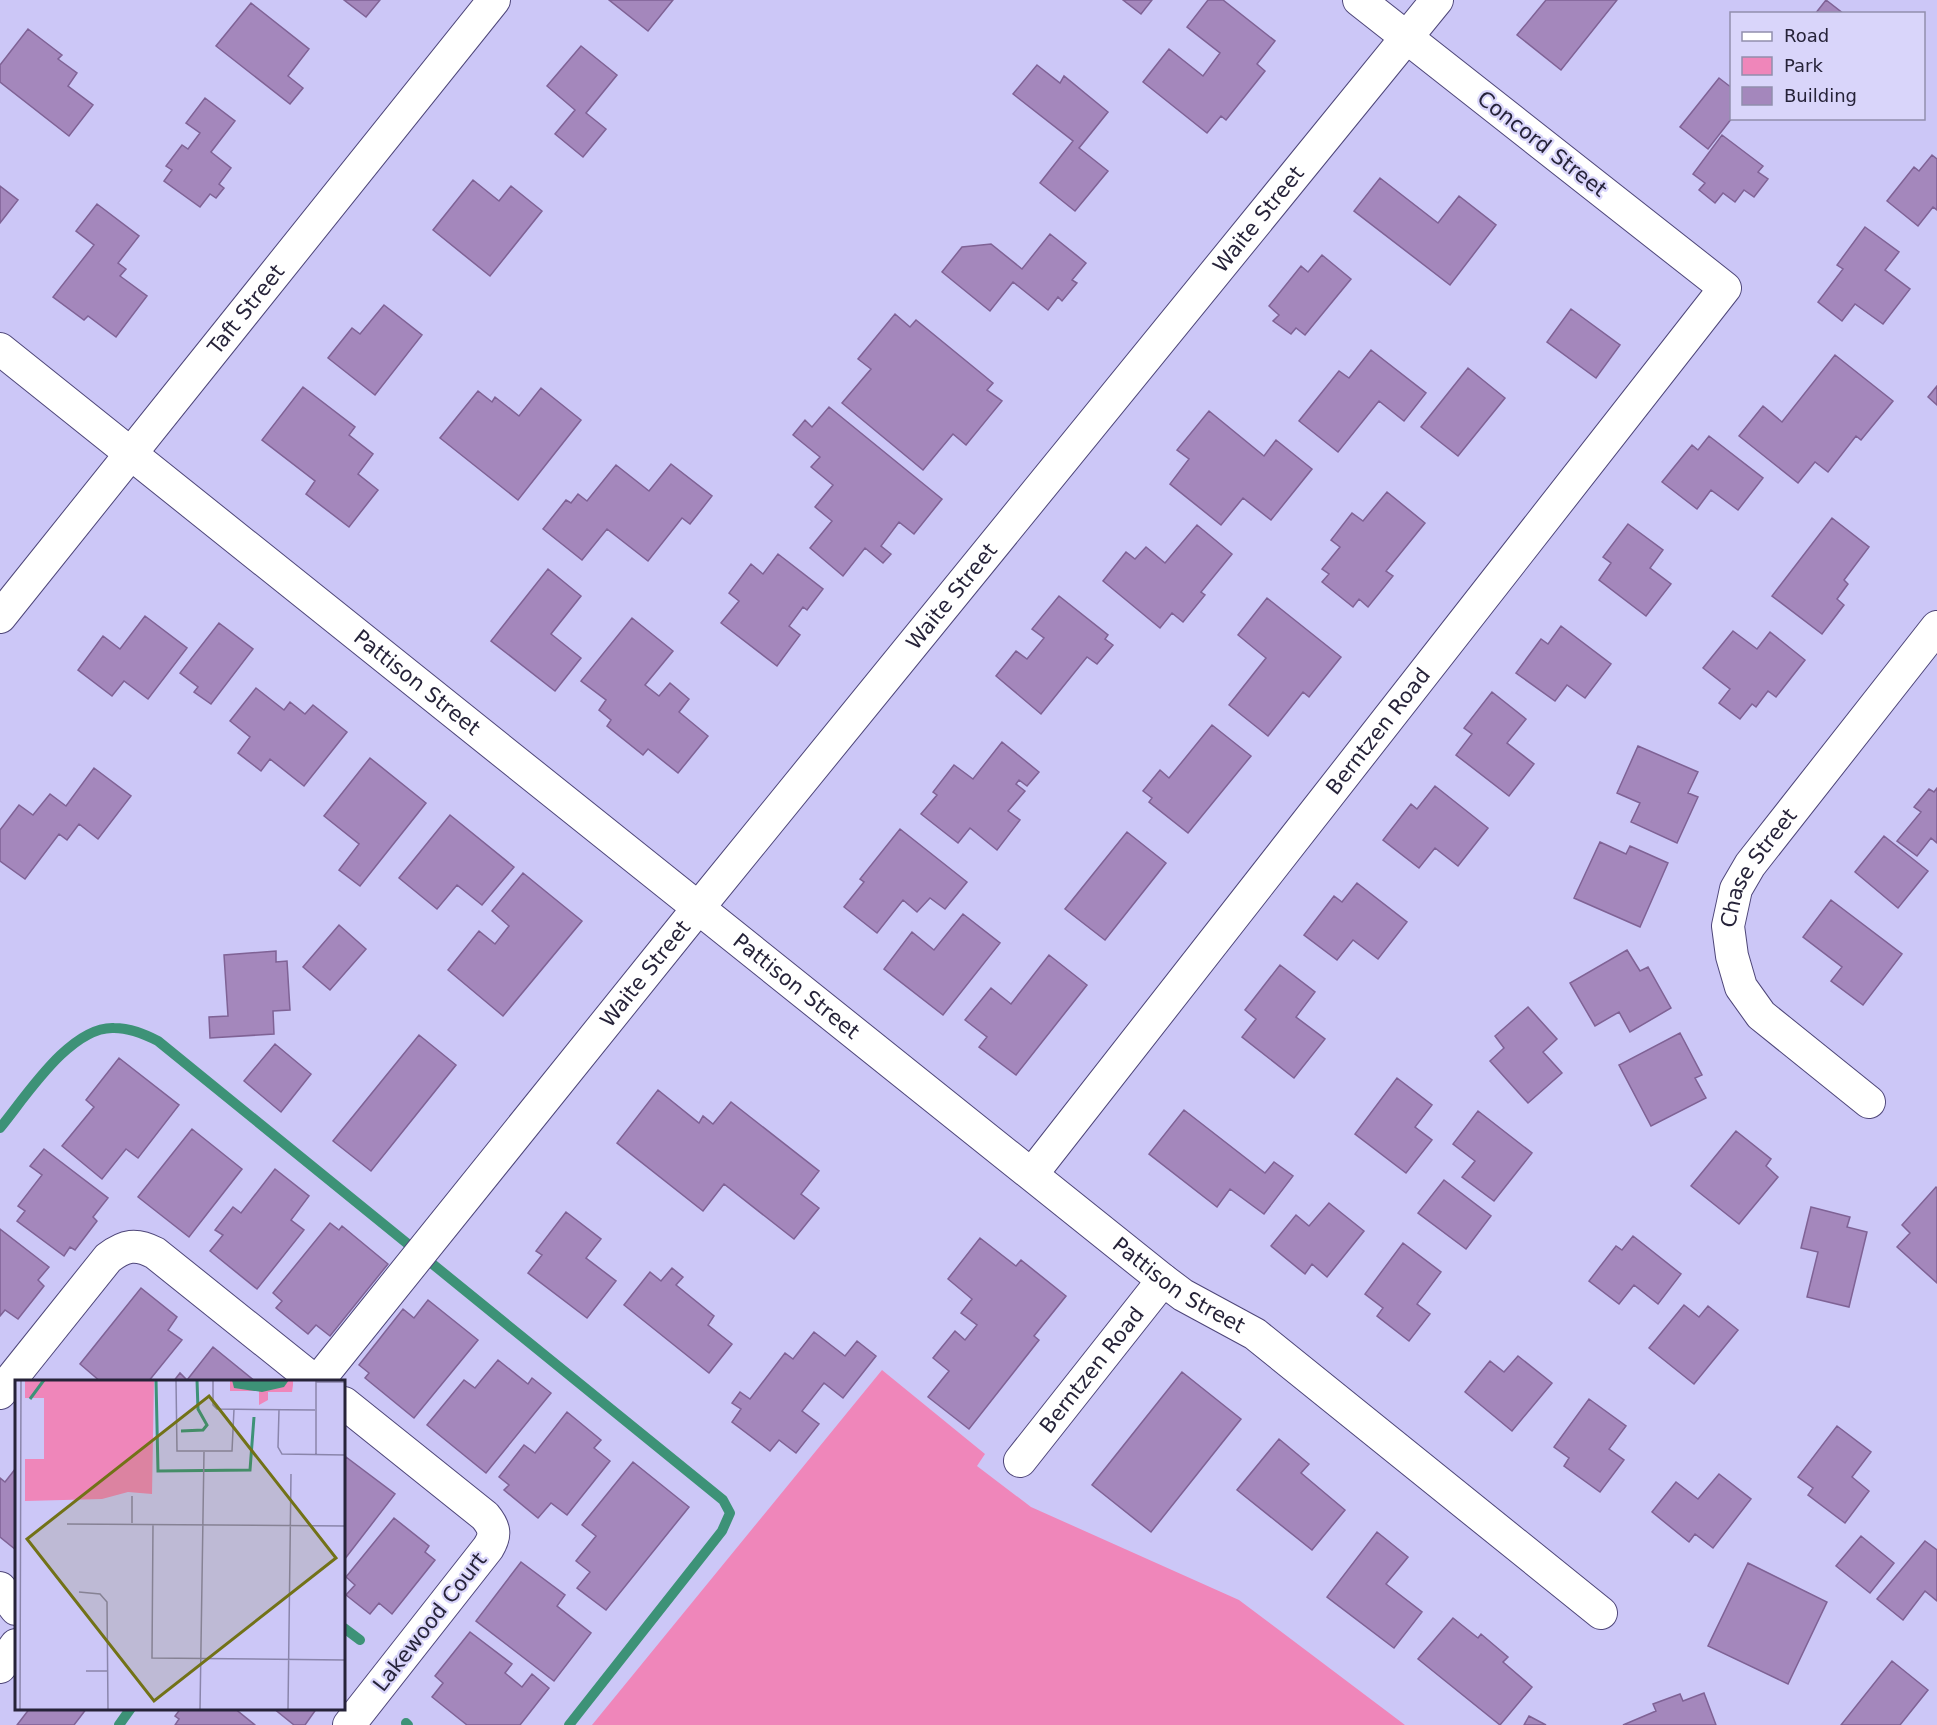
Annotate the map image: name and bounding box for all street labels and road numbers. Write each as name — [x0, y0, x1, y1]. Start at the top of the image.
street label: Concord Street — [1473, 86, 1611, 202]
street label: Waite Street — [1208, 161, 1309, 277]
street label: Taft Street — [202, 260, 289, 360]
street label: Waite Street — [901, 538, 1002, 654]
street label: Pattison Street — [349, 625, 485, 740]
street label: Berntzen Road — [1321, 663, 1435, 799]
street label: Chase Street — [1716, 804, 1802, 930]
street label: Waite Street — [595, 916, 695, 1032]
street label: Pattison Street — [728, 929, 864, 1044]
street label: Pattison Street — [1108, 1232, 1249, 1338]
street label: Berntzen Road — [1035, 1302, 1149, 1438]
street label: Lakewood Court — [368, 1548, 492, 1696]

